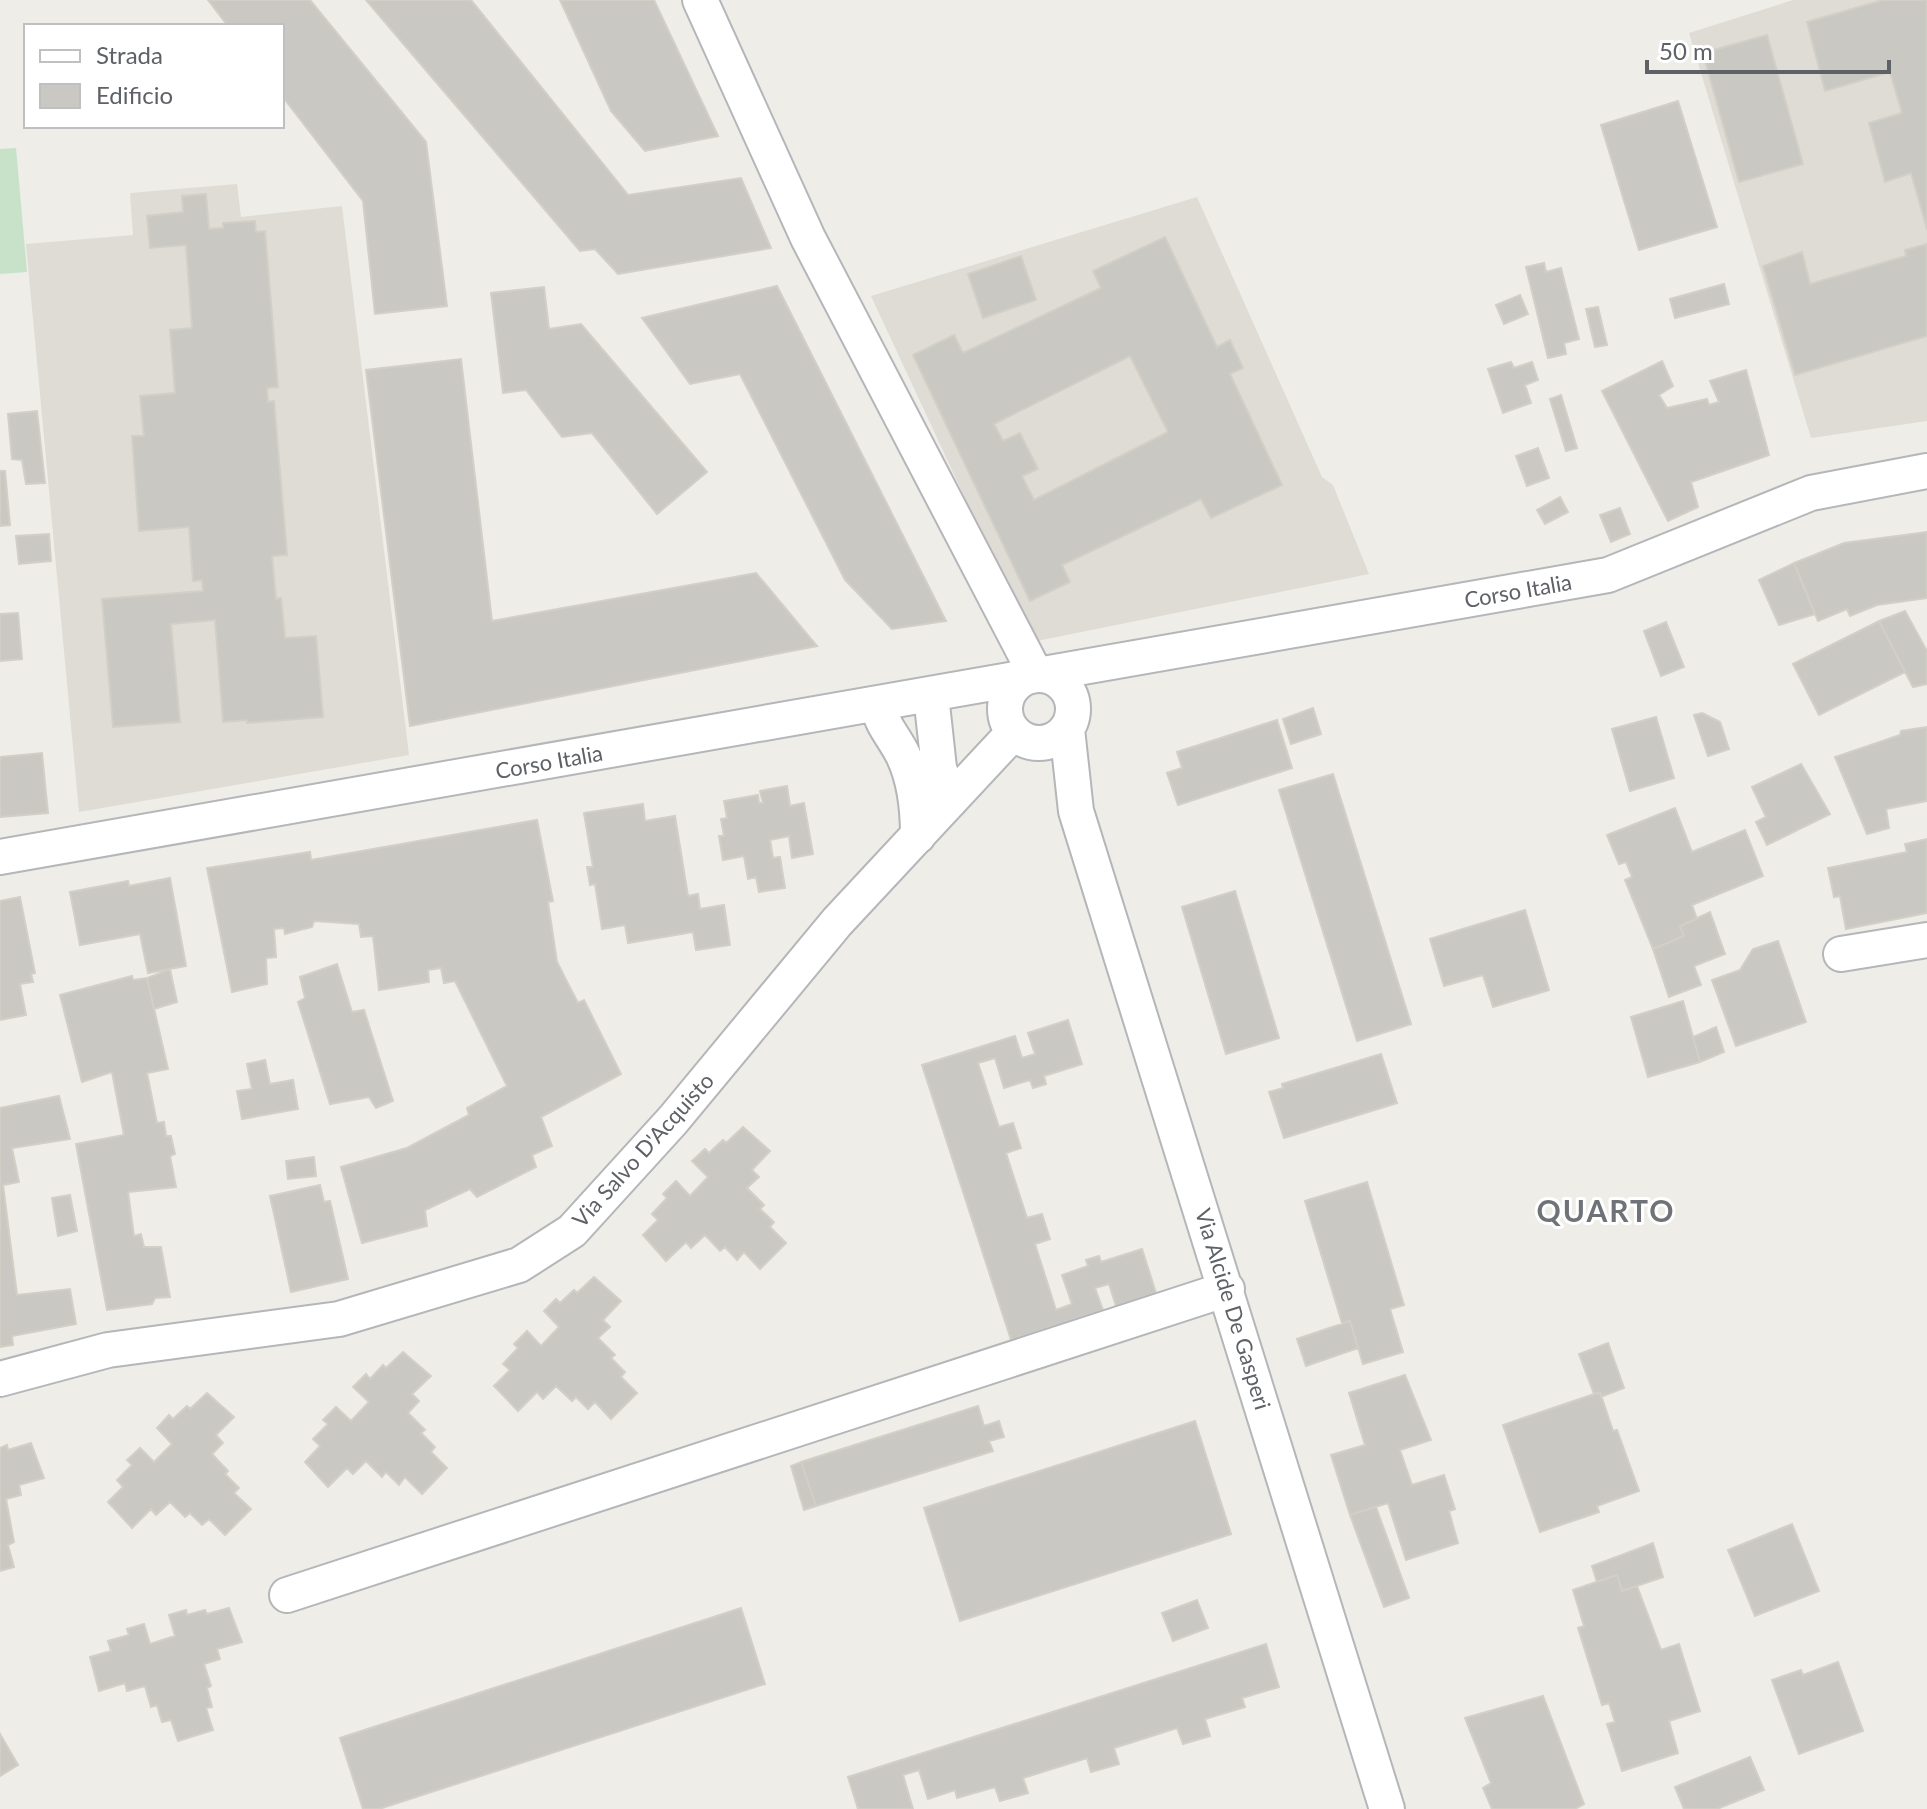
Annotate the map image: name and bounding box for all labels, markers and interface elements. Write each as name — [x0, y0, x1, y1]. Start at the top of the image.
legend — [24, 24, 284, 128]
scale bar — [1647, 24, 1889, 74]
text: 50 m — [1659, 36, 1713, 65]
text: Strada — [96, 40, 163, 69]
text: Edificio — [96, 80, 173, 109]
street label: Corso Italia — [1462, 568, 1574, 613]
street label: Corso Italia — [493, 739, 605, 784]
street label: Via Salvo D'Acquisto — [566, 1067, 719, 1232]
district label: QUARTO — [1536, 1192, 1676, 1228]
street label: Via Alcide De Gasperi — [1190, 1205, 1277, 1413]

